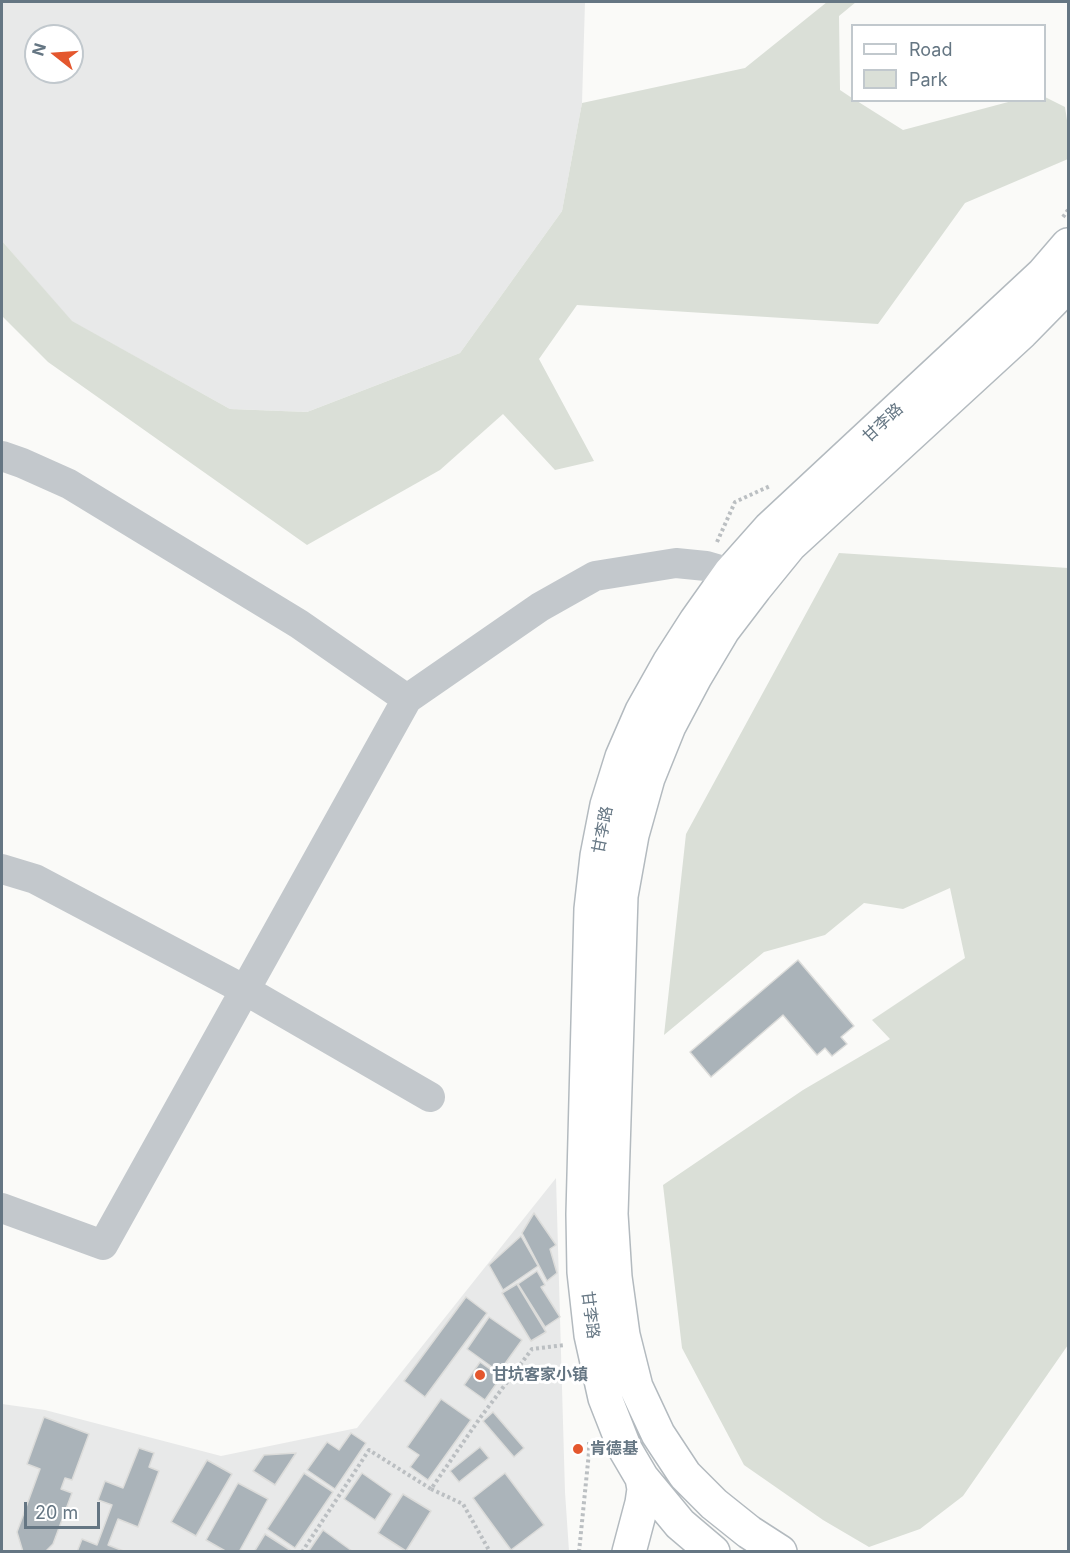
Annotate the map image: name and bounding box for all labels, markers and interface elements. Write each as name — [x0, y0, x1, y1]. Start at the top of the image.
north arrow — [24, 24, 84, 84]
legend — [851, 24, 1046, 102]
text: Road — [909, 39, 952, 60]
text: N — [27, 41, 50, 58]
text: Park — [909, 69, 948, 90]
street label: 甘李路 — [859, 400, 907, 446]
street label: 甘李路 — [589, 805, 617, 855]
street label: 甘李路 — [578, 1290, 602, 1340]
place label: 甘坑客家小镇 — [492, 1365, 588, 1385]
marker: 甘坑客家小镇 — [473, 1368, 487, 1382]
place label: 肯德基 — [590, 1439, 638, 1459]
marker: 肯德基 — [571, 1442, 585, 1456]
scale bar — [27, 1490, 104, 1528]
text: 20 m — [35, 1502, 78, 1523]

